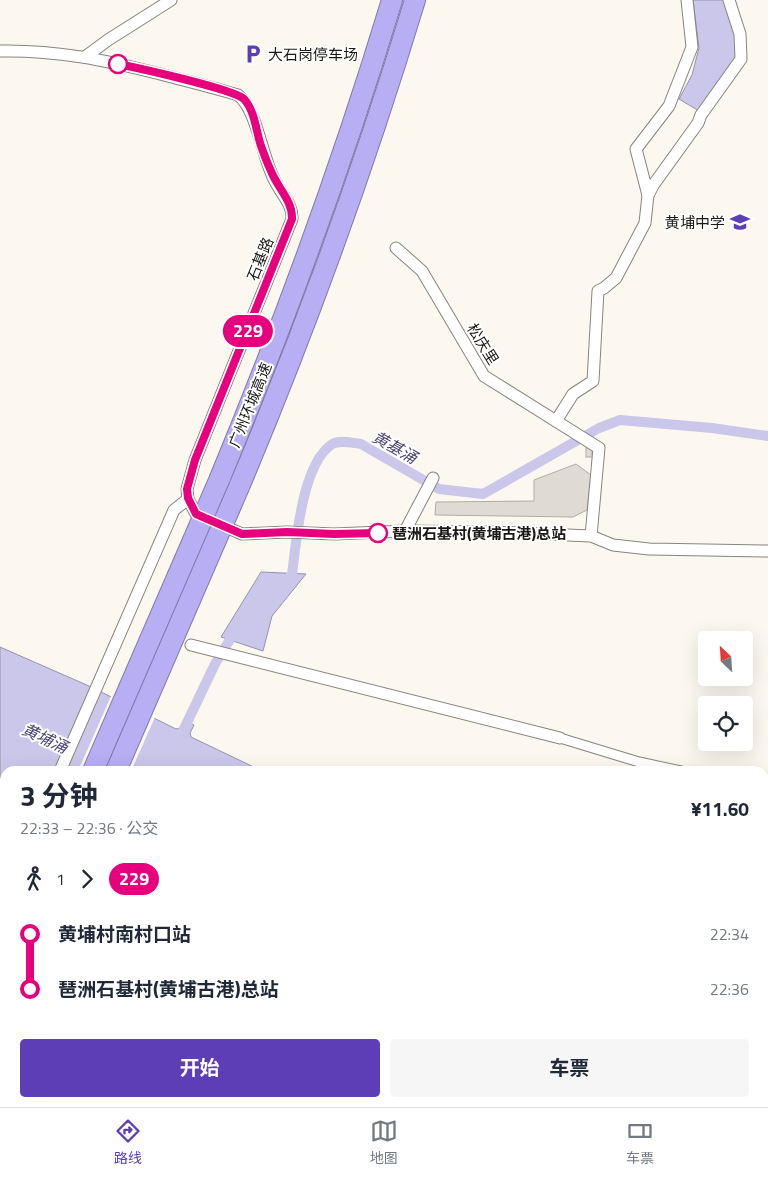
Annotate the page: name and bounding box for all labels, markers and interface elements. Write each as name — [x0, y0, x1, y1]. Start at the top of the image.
parking icon: 大石岗停车场 — [242, 43, 264, 65]
place label: 大石岗停车场 — [268, 43, 358, 66]
unlabelled marker — [108, 54, 128, 74]
place label: 黄埔中学 — [665, 211, 725, 234]
school or university icon: 黄埔中学 — [729, 211, 751, 233]
street label: 石基路 — [241, 234, 279, 284]
line badge: 229 — [219, 315, 277, 347]
text: 229 — [233, 317, 263, 344]
street label: 松庆里 — [461, 319, 505, 369]
street label: 广州环城高速 — [222, 359, 278, 451]
water label: 黄基涌 — [368, 425, 424, 470]
place label: 琶洲石基村(黄埔古港)总站 — [392, 522, 566, 545]
marker: 琶洲石基村(黄埔古港)总站 — [368, 523, 388, 543]
north arrow — [698, 631, 752, 686]
map controls — [698, 631, 753, 751]
button: locate — [698, 696, 753, 751]
water label: 黄埔涌 — [18, 717, 74, 760]
text: 3 分钟 — [20, 774, 98, 817]
text: ¥11.60 — [691, 794, 749, 823]
text: 22:33 – 22:36 · 公交 — [20, 816, 158, 840]
icon: walk — [20, 865, 48, 893]
icon: forward — [73, 865, 101, 893]
text: 229 — [119, 865, 149, 892]
text: 1 — [56, 867, 65, 891]
text: 黄埔村南村口站 — [58, 919, 191, 948]
text: 22:34 — [710, 922, 749, 946]
text: 琶洲石基村(黄埔古港)总站 — [58, 974, 279, 1003]
text: 22:36 — [710, 977, 749, 1001]
button: 开始 — [20, 1039, 380, 1097]
button: 车票 — [390, 1039, 749, 1097]
tab: 路线 — [114, 1117, 142, 1168]
tab: 地图 — [370, 1117, 398, 1168]
tab: 车票 — [626, 1117, 654, 1168]

